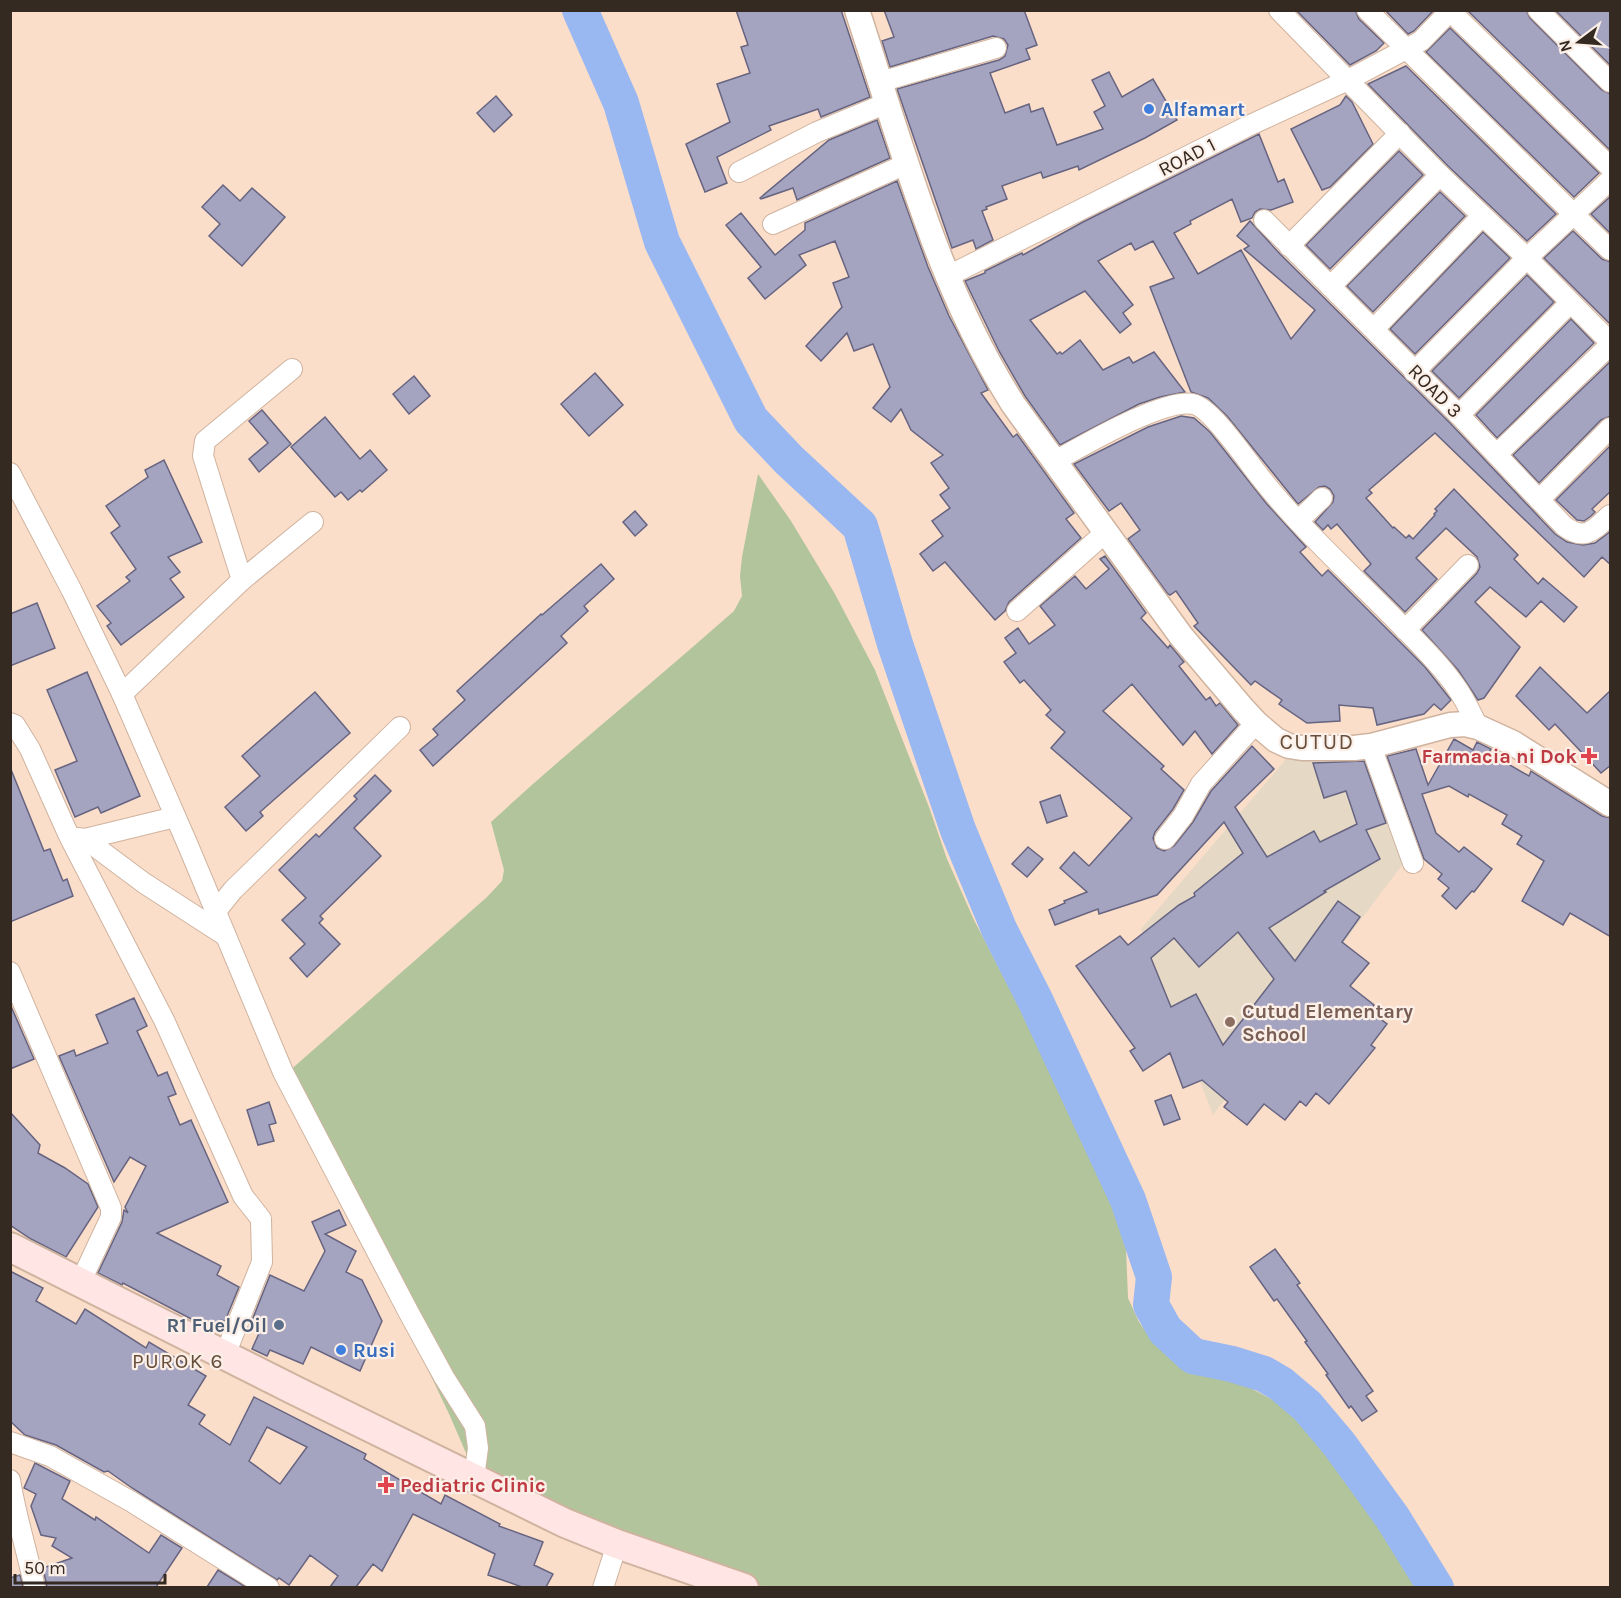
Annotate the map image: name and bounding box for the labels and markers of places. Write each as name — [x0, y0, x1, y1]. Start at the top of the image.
place label: Alfamart — [1161, 98, 1245, 121]
marker: Alfamart — [1142, 102, 1156, 116]
place label: Farmacia ni Dok — [1421, 745, 1577, 768]
marker: Farmacia ni Dok — [1582, 749, 1596, 763]
place label: Cutud Elementary School — [1242, 1000, 1413, 1046]
marker: Cutud Elementary School — [1223, 1015, 1237, 1029]
place label: R1 Fuel/Oil — [167, 1314, 267, 1337]
marker: R1 Fuel/Oil — [272, 1318, 286, 1332]
place label: Rusi — [353, 1339, 396, 1362]
marker: Rusi — [334, 1343, 348, 1357]
place label: Pediatric Clinic — [400, 1474, 546, 1497]
marker: Pediatric Clinic — [377, 1476, 395, 1494]

